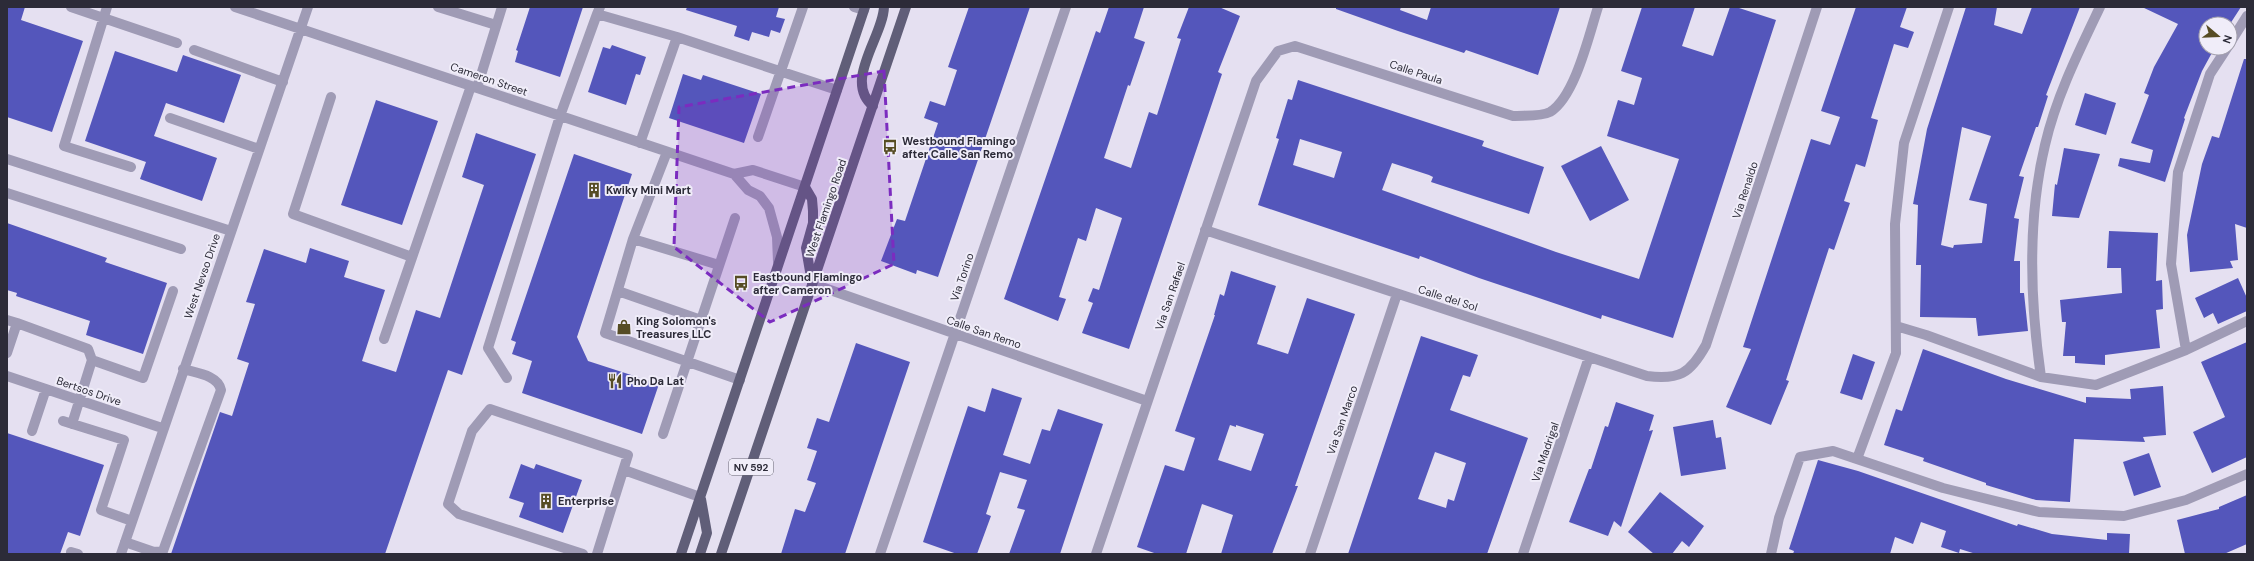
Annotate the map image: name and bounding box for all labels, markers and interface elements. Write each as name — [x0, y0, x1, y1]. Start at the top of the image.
north arrow — [2198, 16, 2238, 56]
text: N — [2220, 33, 2235, 45]
street label: Calle Paula — [1388, 57, 1444, 87]
street label: Cameron Street — [449, 59, 529, 99]
place label: Westbound Flamingo after Calle San Remo — [902, 134, 1016, 161]
bus stop icon: Westbound Flamingo after Calle San Remo — [881, 138, 899, 156]
street label: West Flamingo Road — [803, 157, 849, 259]
street label: Via Renaldo — [1729, 160, 1761, 220]
building icon: Kwiky Mini Mart — [585, 181, 603, 199]
place label: Kwiky Mini Mart — [606, 183, 691, 197]
street label: West Nevso Drive — [181, 232, 223, 320]
street label: Via Torino — [947, 251, 977, 303]
street label: Via San Rafael — [1152, 260, 1188, 332]
place label: Eastbound Flamingo after Cameron — [753, 270, 863, 297]
bus stop icon: Eastbound Flamingo after Cameron — [732, 274, 750, 292]
street label: Calle del Sol — [1416, 282, 1480, 314]
street label: Calle San Remo — [945, 313, 1023, 351]
place label: King Solomon's Treasures LLC — [636, 314, 717, 341]
shop icon: King Solomon's Treasures LLC — [615, 318, 633, 336]
restaurant icon: Pho Da Lat — [606, 372, 624, 390]
street label: Bertsos Drive — [55, 373, 123, 409]
place label: Pho Da Lat — [627, 374, 684, 388]
street label: Via San Marco — [1324, 383, 1360, 457]
street label: Via Madrigal — [1528, 420, 1562, 484]
road number: NV 592 — [729, 459, 773, 475]
building icon: Enterprise — [537, 492, 555, 510]
place label: Enterprise — [558, 494, 615, 508]

